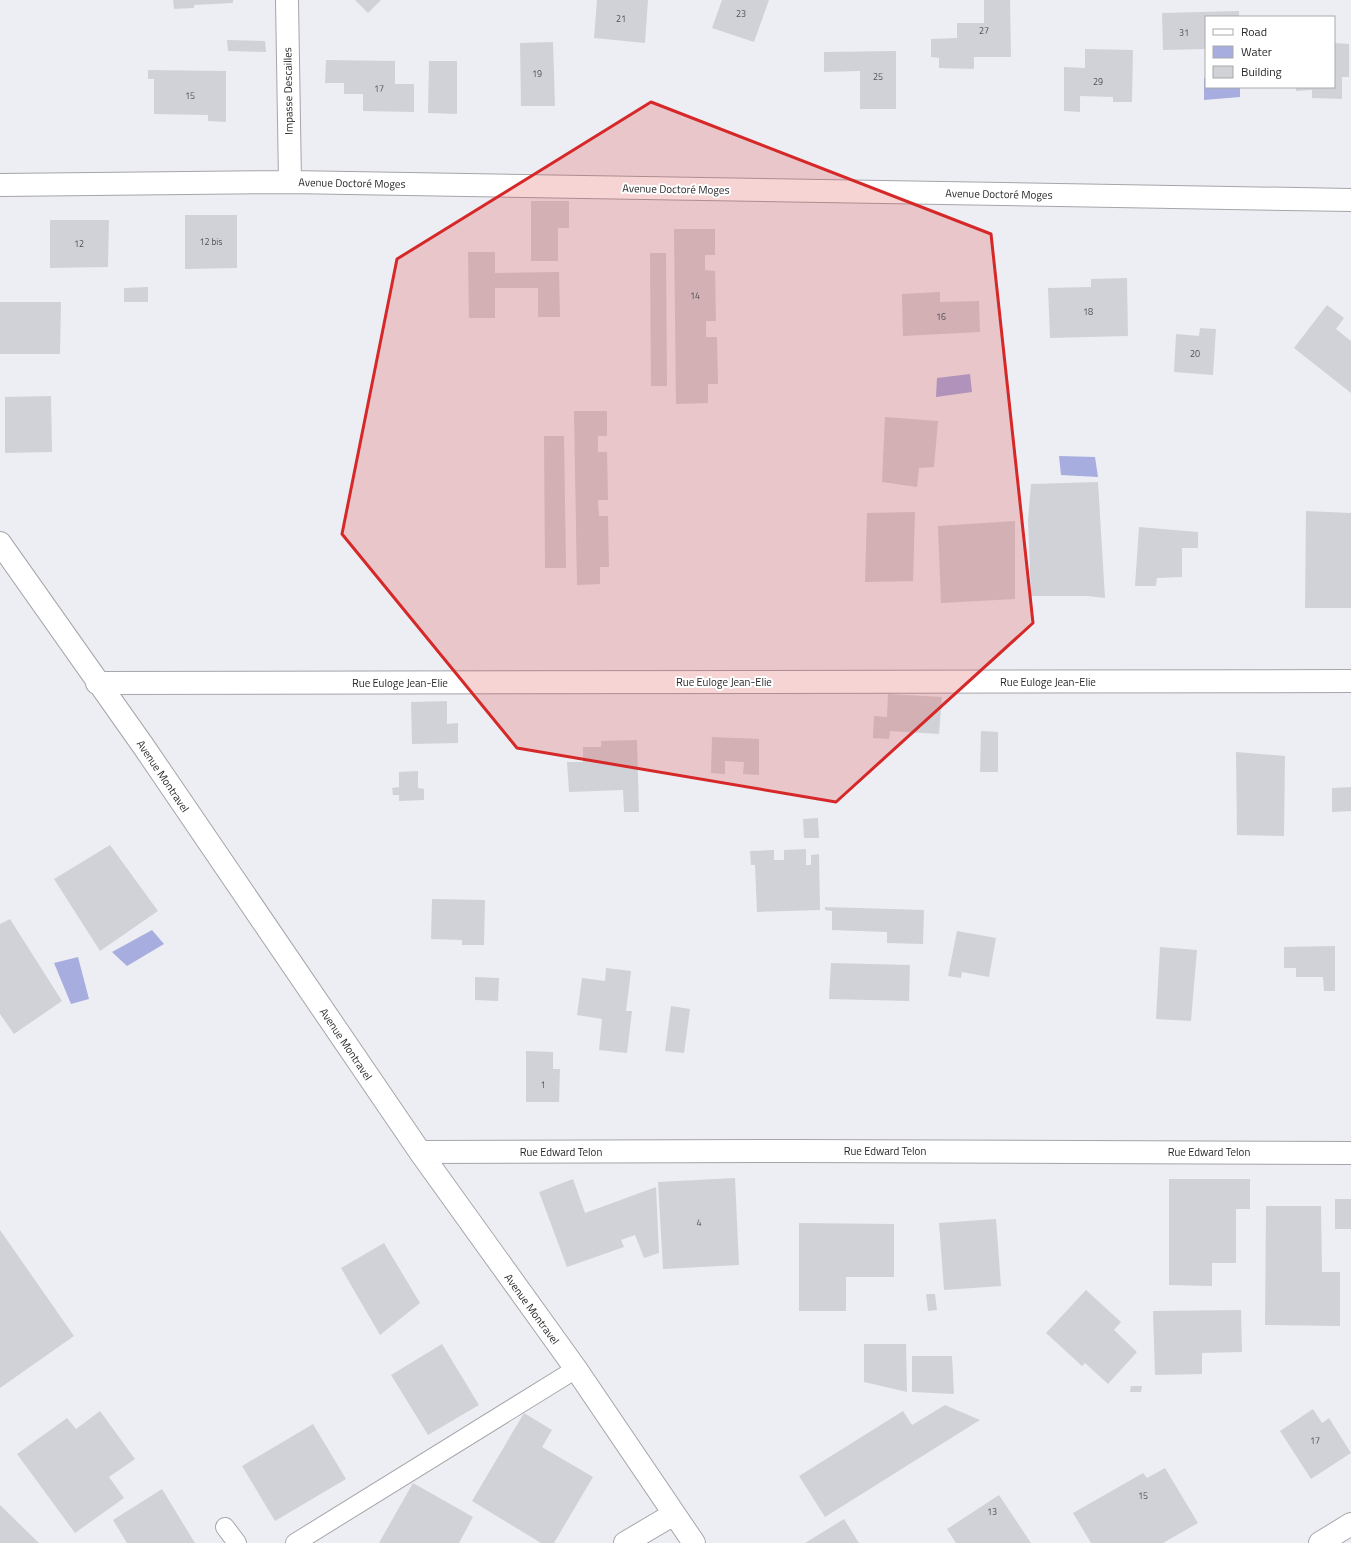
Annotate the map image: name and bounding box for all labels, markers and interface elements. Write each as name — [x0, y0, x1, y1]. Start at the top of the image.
house number: 23 — [736, 7, 746, 20]
house number: 21 — [616, 12, 626, 25]
legend — [1205, 16, 1335, 88]
text: Road — [1241, 22, 1267, 41]
house number: 27 — [979, 24, 989, 37]
house number: 31 — [1179, 26, 1189, 39]
text: Water — [1241, 42, 1272, 61]
street label: Impasse Descailles — [279, 47, 297, 135]
text: Building — [1241, 62, 1282, 81]
house number: 19 — [532, 67, 542, 80]
house number: 25 — [873, 70, 883, 83]
house number: 29 — [1093, 75, 1103, 88]
house number: 17 — [374, 82, 384, 95]
house number: 15 — [185, 89, 195, 102]
street label: Avenue Doctoré Moges — [298, 174, 406, 192]
street label: Avenue Doctoré Moges — [622, 180, 730, 198]
street label: Avenue Doctoré Moges — [945, 185, 1053, 203]
house number: 12 bis — [200, 235, 222, 248]
house number: 12 — [74, 237, 84, 250]
house number: 14 — [690, 289, 700, 302]
house number: 18 — [1083, 305, 1093, 318]
house number: 16 — [936, 310, 946, 323]
house number: 20 — [1190, 347, 1200, 360]
street label: Rue Euloge Jean-Elie — [676, 674, 772, 690]
street label: Rue Euloge Jean-Elie — [1000, 674, 1096, 690]
street label: Rue Euloge Jean-Elie — [352, 675, 448, 691]
street label: Avenue Montravel — [133, 737, 193, 815]
street label: Avenue Montravel — [316, 1005, 376, 1083]
house number: 1 — [540, 1078, 546, 1091]
street label: Rue Edward Telon — [844, 1143, 926, 1159]
street label: Rue Edward Telon — [520, 1144, 602, 1160]
street label: Rue Edward Telon — [1168, 1144, 1250, 1160]
house number: 4 — [696, 1216, 702, 1229]
street label: Avenue Montravel — [501, 1270, 563, 1348]
house number: 17 — [1310, 1434, 1320, 1447]
house number: 15 — [1138, 1489, 1148, 1502]
house number: 13 — [987, 1505, 997, 1518]

